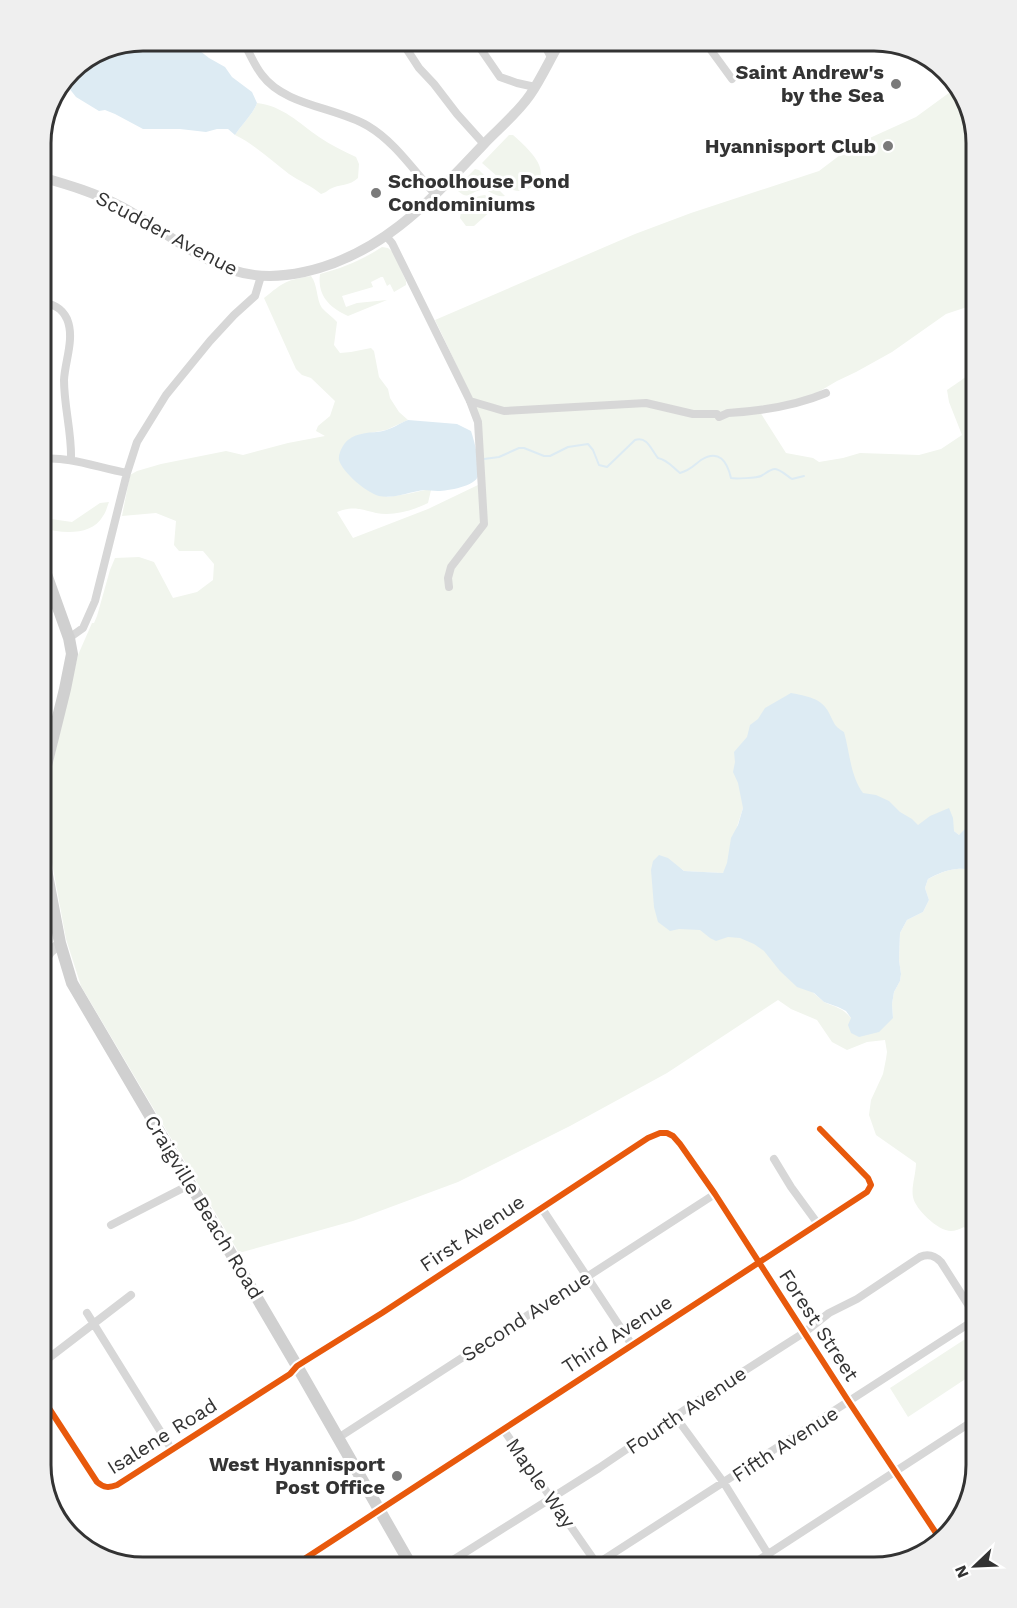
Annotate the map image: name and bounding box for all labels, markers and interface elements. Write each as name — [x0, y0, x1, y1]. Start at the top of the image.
place label: Saint Andrew's by the Sea — [736, 60, 884, 107]
marker: Saint Andrew's by the Sea — [889, 77, 903, 91]
place label: Hyannisport Club — [705, 134, 876, 158]
marker: Hyannisport Club — [881, 139, 895, 153]
place label: Schoolhouse Pond Condominiums — [388, 169, 570, 216]
street label: Scudder Avenue — [92, 185, 242, 281]
marker: Schoolhouse Pond Condominiums — [369, 186, 383, 200]
street label: Craigville Beach Road — [140, 1111, 268, 1303]
street label: First Avenue — [415, 1189, 529, 1277]
street label: Second Avenue — [457, 1265, 595, 1367]
street label: Forest Street — [774, 1265, 864, 1386]
street label: Third Avenue — [557, 1289, 677, 1379]
street label: Fourth Avenue — [621, 1361, 751, 1459]
street label: Isalene Road — [103, 1393, 221, 1479]
street label: Fifth Avenue — [727, 1401, 843, 1487]
street label: Maple Way — [501, 1433, 581, 1533]
place label: West Hyannisport Post Office — [209, 1452, 385, 1499]
marker: West Hyannisport Post Office — [390, 1469, 404, 1483]
north arrow — [945, 1536, 1005, 1596]
text: N — [951, 1562, 973, 1581]

